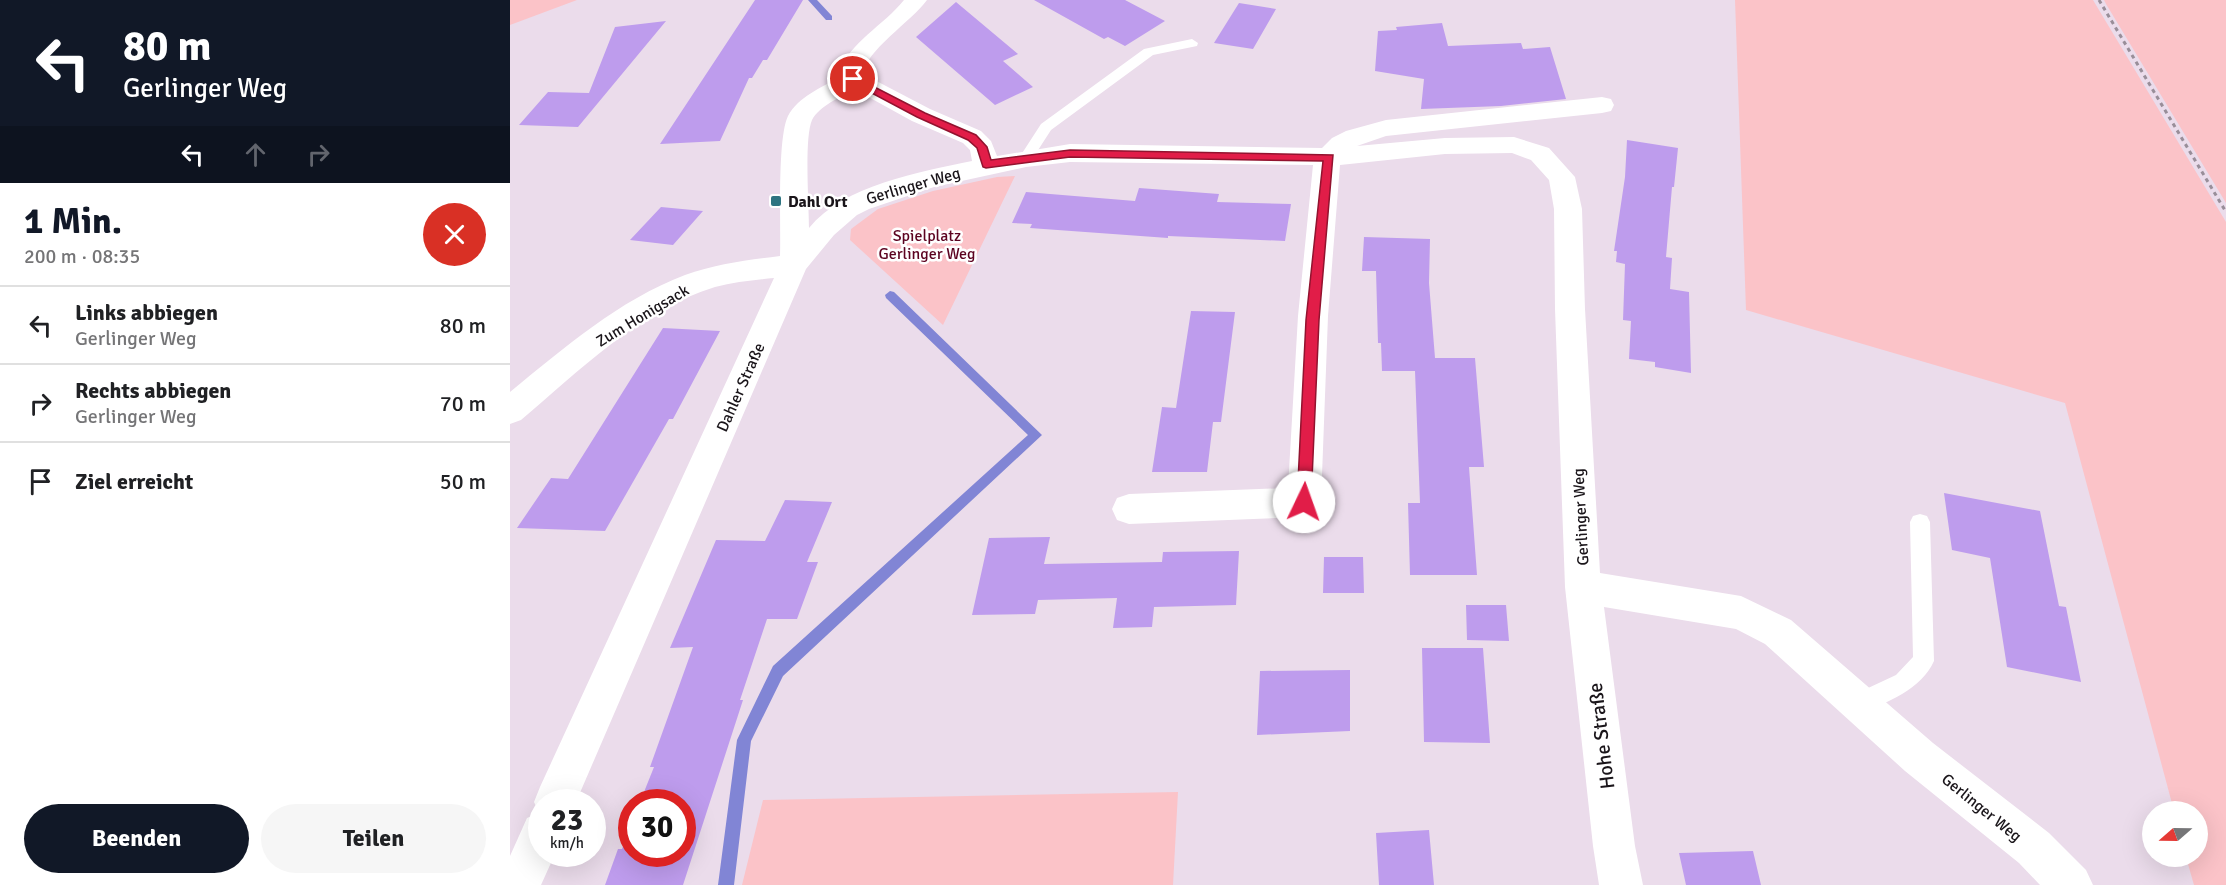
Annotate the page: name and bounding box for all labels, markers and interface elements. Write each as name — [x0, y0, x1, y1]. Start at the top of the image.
text: 80 m — [123, 21, 212, 72]
icon: left — [24, 24, 102, 102]
pin — [827, 53, 878, 104]
icon: arrive — [836, 62, 869, 95]
text: Gerlinger Weg — [123, 72, 287, 105]
icon: left — [176, 138, 209, 171]
icon: ahead — [239, 138, 272, 171]
icon: right — [302, 138, 335, 171]
street label: Gerlinger Weg — [864, 163, 963, 209]
place label: Dahl Ort — [788, 192, 848, 212]
marker: Dahl Ort — [769, 194, 783, 208]
text: 1 Min. — [24, 199, 122, 244]
button: close — [423, 203, 486, 266]
park label: Spielplatz Gerlinger Weg — [878, 226, 976, 264]
text: 200 m · 08:35 — [24, 244, 140, 269]
street label: Zum Honigsack — [592, 280, 693, 351]
text: Links abbiegen — [75, 299, 218, 326]
icon: left — [24, 309, 57, 342]
text: 80 m — [440, 312, 486, 339]
text: Gerlinger Weg — [75, 326, 196, 351]
street label: Dahler Straße — [712, 340, 769, 435]
text: Rechts abbiegen — [75, 377, 231, 404]
icon: right — [24, 387, 57, 420]
text: 70 m — [440, 390, 486, 417]
text: Gerlinger Weg — [75, 404, 196, 429]
icon: arrive — [24, 465, 57, 498]
text: Ziel erreicht — [75, 468, 193, 495]
text: 50 m — [440, 468, 486, 495]
street label: Gerlinger Weg — [1568, 468, 1594, 566]
position arrow — [1272, 470, 1336, 534]
street label: Hohe Straße — [1583, 681, 1620, 791]
street label: Gerlinger Weg — [1937, 769, 2025, 846]
speed limit sign: 30 — [618, 789, 696, 867]
north arrow — [2142, 801, 2208, 867]
map controls — [2142, 801, 2208, 867]
text: 23 — [551, 802, 583, 839]
button: Beenden — [24, 804, 249, 873]
button: Teilen — [261, 804, 486, 873]
text: km/h — [550, 834, 584, 852]

